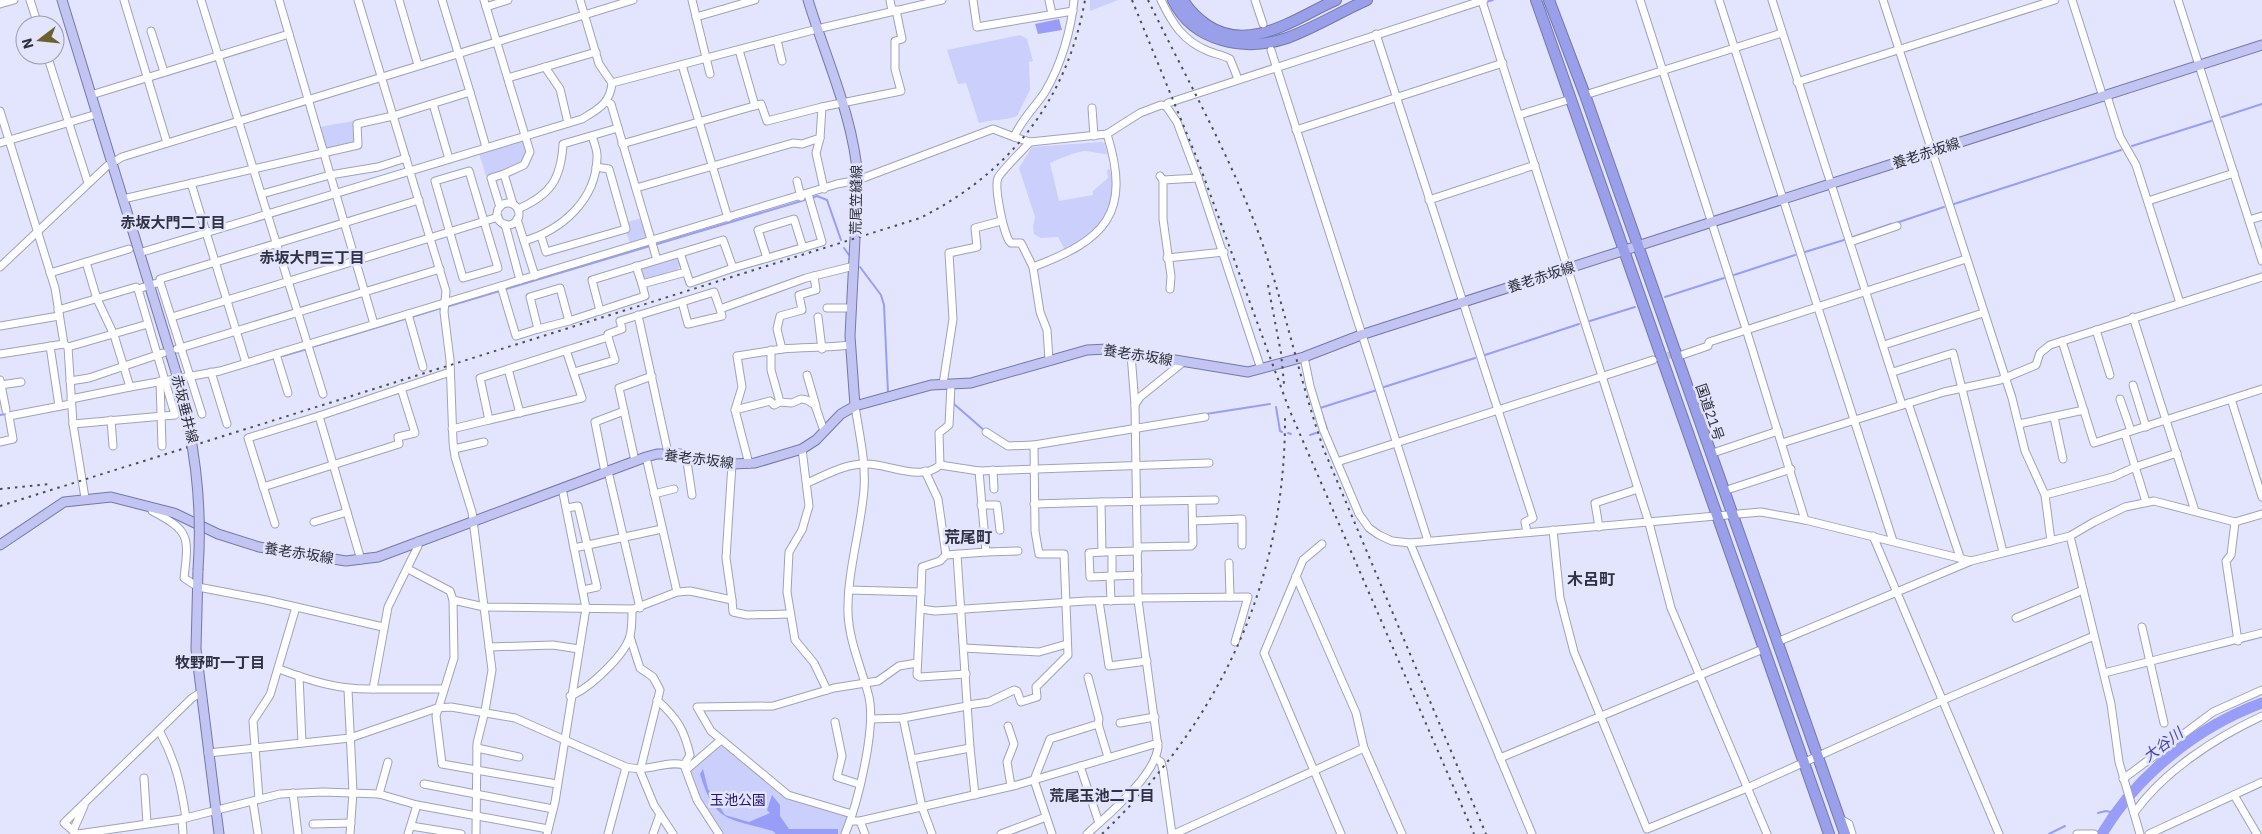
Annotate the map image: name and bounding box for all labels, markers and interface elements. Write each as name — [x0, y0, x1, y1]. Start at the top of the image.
north arrow — [15, 15, 65, 65]
text: N — [17, 36, 38, 51]
street label: 養老赤坂線 — [1890, 134, 1962, 172]
street label: 荒尾笠縫線 — [846, 165, 866, 235]
district label: 赤坂大門二丁目 — [120, 213, 226, 232]
district label: 赤坂大門三丁目 — [259, 248, 365, 267]
street label: 養老赤坂線 — [1505, 258, 1577, 296]
street label: 養老赤坂線 — [1102, 341, 1174, 369]
street label: 赤坂垂井線 — [168, 373, 202, 445]
street label: 国道21号 — [1692, 381, 1728, 443]
street label: 養老赤坂線 — [663, 446, 735, 472]
district label: 荒尾町 — [944, 527, 992, 547]
street label: 養老赤坂線 — [263, 539, 335, 567]
district label: 木呂町 — [1567, 569, 1615, 589]
district label: 牧野町一丁目 — [175, 653, 265, 672]
water label: 大谷川 — [2139, 722, 2188, 766]
district label: 荒尾玉池二丁目 — [1049, 786, 1155, 805]
park label: 玉池公園 — [710, 791, 766, 809]

